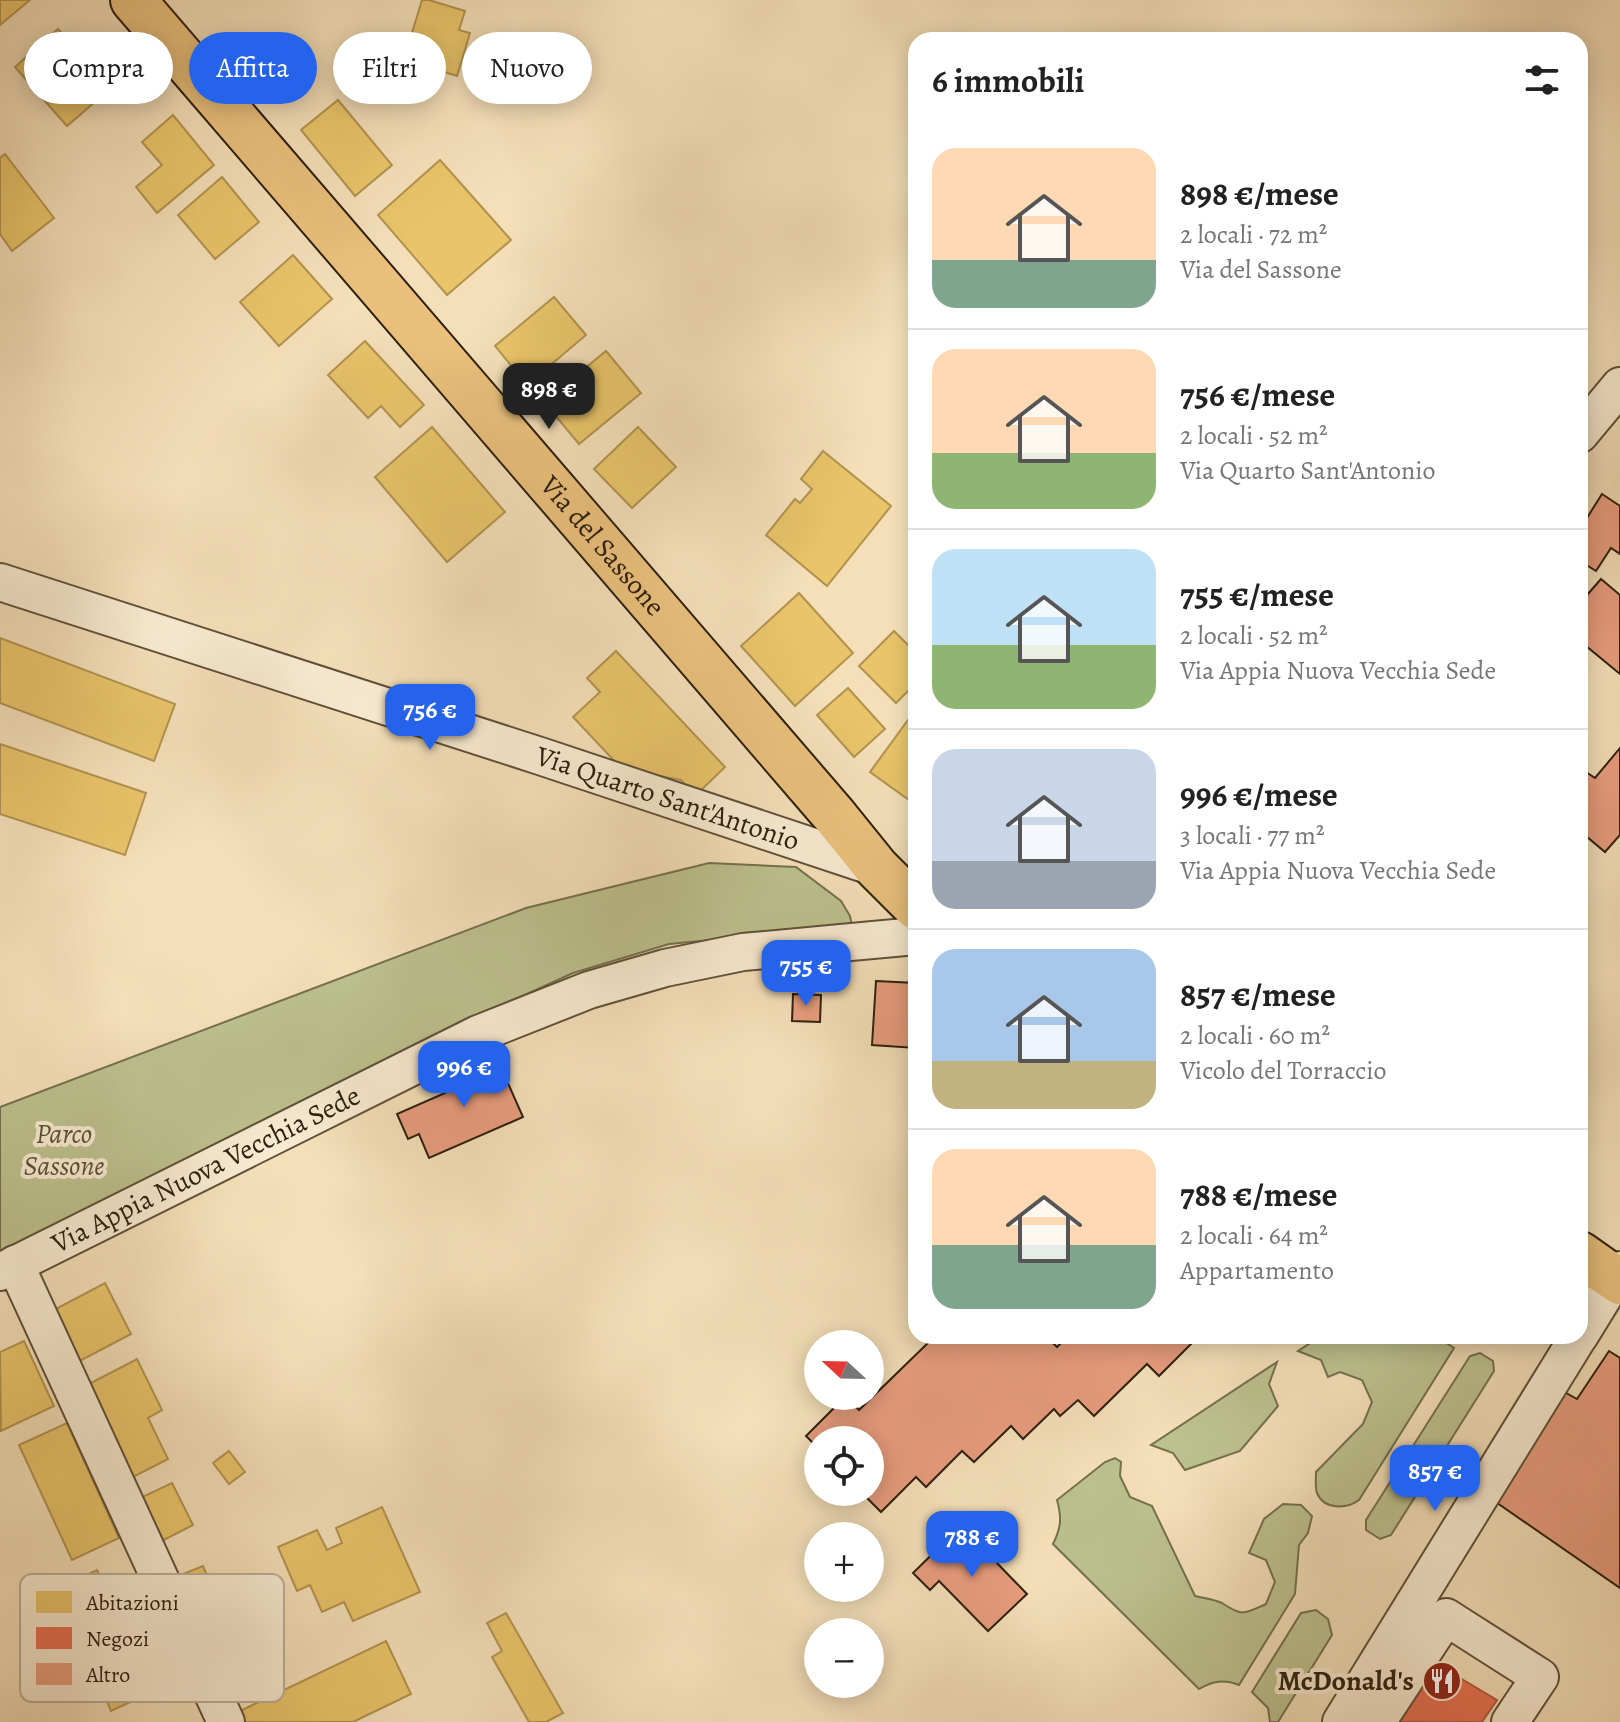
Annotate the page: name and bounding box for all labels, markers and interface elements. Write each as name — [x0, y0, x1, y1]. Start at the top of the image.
chip: Compra — [24, 32, 173, 104]
chip: Affitta — [189, 32, 317, 104]
chip: Filtri — [333, 32, 446, 104]
chip: Nuovo — [462, 32, 592, 104]
text: 6 immobili — [932, 57, 1085, 104]
icon: filters — [1520, 58, 1564, 102]
text: 898 €/mese — [1180, 170, 1339, 217]
icon: home — [996, 180, 1092, 276]
text: 2 locali · 72 m² — [1180, 217, 1327, 252]
text: Via del Sassone — [1180, 252, 1342, 287]
pin: 898 € — [493, 363, 605, 431]
text: 898 € — [521, 371, 577, 406]
text: 756 €/mese — [1180, 371, 1335, 418]
icon: home — [996, 381, 1092, 477]
text: 2 locali · 52 m² — [1180, 418, 1328, 453]
text: Via Quarto Sant'Antonio — [1180, 453, 1436, 488]
street label: Via del Sassone — [531, 467, 674, 624]
text: 755 €/mese — [1180, 571, 1334, 618]
icon: home — [996, 581, 1092, 677]
text: 2 locali · 52 m² — [1180, 618, 1328, 653]
text: Via Appia Nuova Vecchia Sede — [1180, 653, 1496, 688]
pin: 756 € — [374, 684, 486, 752]
text: 756 € — [403, 692, 457, 727]
street label: Via Quarto Sant'Antonio — [530, 737, 804, 860]
text: 996 €/mese — [1180, 771, 1338, 818]
icon: home — [996, 781, 1092, 877]
text: 3 locali · 77 m² — [1180, 818, 1324, 853]
text: Via Appia Nuova Vecchia Sede — [1180, 853, 1496, 888]
pin: 755 € — [750, 940, 862, 1008]
text: 755 € — [780, 948, 832, 983]
text: 857 €/mese — [1180, 971, 1336, 1018]
icon: home — [996, 981, 1092, 1077]
text: 2 locali · 60 m² — [1180, 1018, 1330, 1053]
pin: 996 € — [408, 1041, 520, 1109]
text: 996 € — [436, 1049, 492, 1084]
text: Vicolo del Torraccio — [1180, 1053, 1387, 1088]
street label: Via Appia Nuova Vecchia Sede — [44, 1077, 367, 1263]
park label: Parco Sassone — [24, 1115, 104, 1185]
text: 788 €/mese — [1180, 1171, 1338, 1218]
icon: home — [996, 1181, 1092, 1277]
text: 2 locali · 64 m² — [1180, 1218, 1328, 1253]
text: Appartamento — [1180, 1253, 1334, 1288]
north arrow — [804, 1330, 884, 1410]
map controls — [804, 1330, 884, 1698]
button: locate — [804, 1426, 884, 1506]
pin: 857 € — [1379, 1445, 1491, 1513]
text: 857 € — [1408, 1453, 1462, 1488]
pin: 788 € — [916, 1511, 1028, 1579]
text: 788 € — [944, 1519, 1000, 1554]
button: + — [804, 1522, 884, 1602]
legend — [20, 1574, 284, 1702]
text: Abitazioni — [85, 1588, 179, 1618]
button: − — [804, 1618, 884, 1698]
text: Negozi — [86, 1624, 149, 1654]
text: Altro — [85, 1660, 130, 1690]
restaurant icon: McDonald's — [1421, 1660, 1463, 1702]
place label: McDonald's — [1278, 1662, 1414, 1700]

